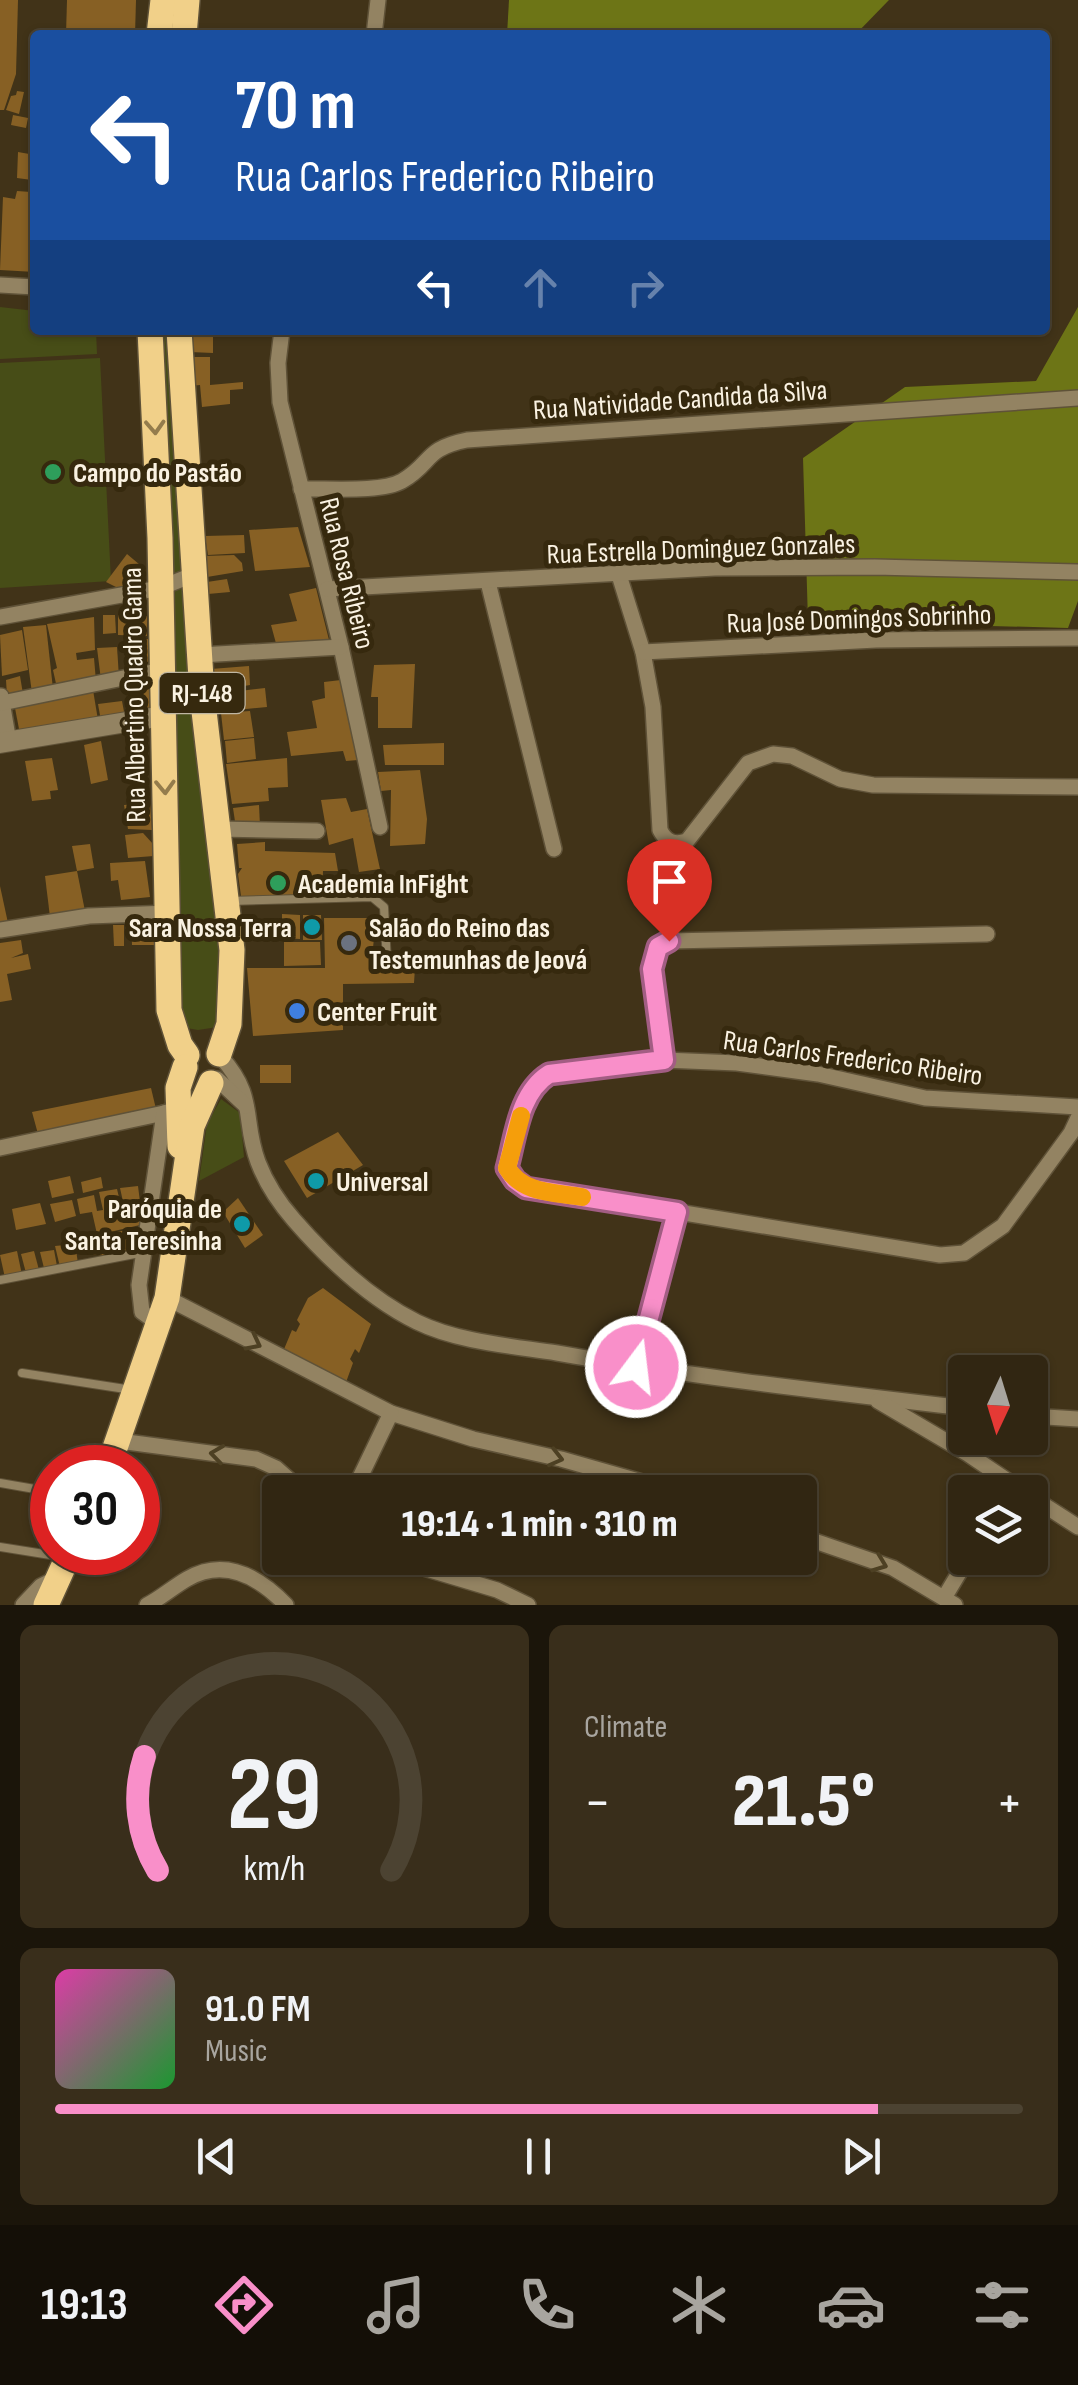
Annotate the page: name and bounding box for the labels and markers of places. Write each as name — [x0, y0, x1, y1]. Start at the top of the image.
place label: Campo do Pastão — [73, 457, 242, 490]
marker: Campo do Pastão — [42, 461, 64, 483]
pin — [627, 839, 712, 942]
place label: Academia InFight — [297, 868, 469, 901]
marker: Academia InFight — [267, 872, 289, 894]
place label: Sara Nossa Terra — [129, 912, 292, 945]
place label: Salão do Reino das Testemunhas de Jeová — [369, 912, 587, 977]
marker: Sara Nossa Terra — [301, 916, 323, 938]
marker: Salão do Reino das Testemunhas de Jeová — [338, 932, 360, 954]
place label: Center Fruit — [317, 996, 437, 1029]
marker: Center Fruit — [286, 1000, 308, 1022]
place label: Universal — [336, 1166, 429, 1199]
marker: Universal — [305, 1170, 327, 1192]
place label: Paróquia de Santa Teresinha — [65, 1193, 222, 1258]
marker: Paróquia de Santa Teresinha — [231, 1213, 253, 1235]

